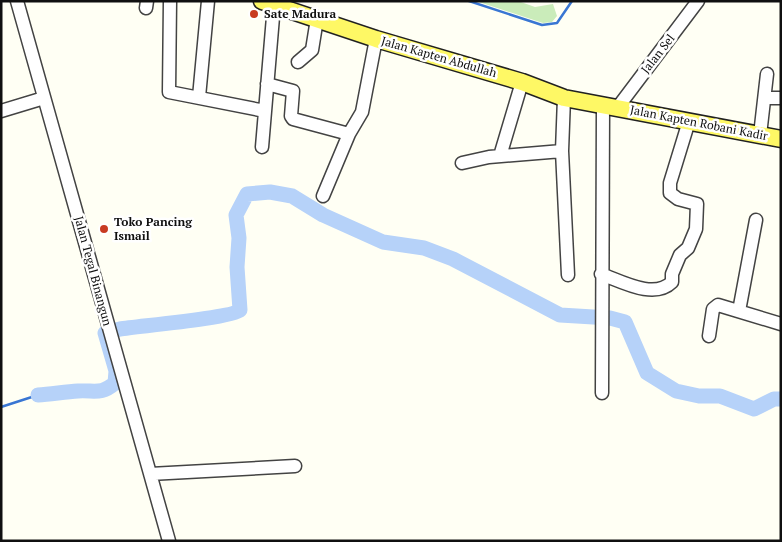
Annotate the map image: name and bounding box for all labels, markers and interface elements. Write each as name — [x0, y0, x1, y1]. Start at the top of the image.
place label: Sate Madura — [264, 6, 337, 21]
marker: Sate Madura — [248, 8, 260, 20]
street label: Jalan Sel — [638, 31, 678, 76]
street label: Jalan Kapten Abdullah — [380, 33, 499, 80]
street label: Jalan Kapten Robani Kadir — [629, 102, 770, 143]
street label: Jalan Tegal Binangun — [72, 214, 115, 327]
place label: Toko Pancing Ismail — [114, 214, 192, 243]
marker: Toko Pancing Ismail — [98, 223, 110, 235]

